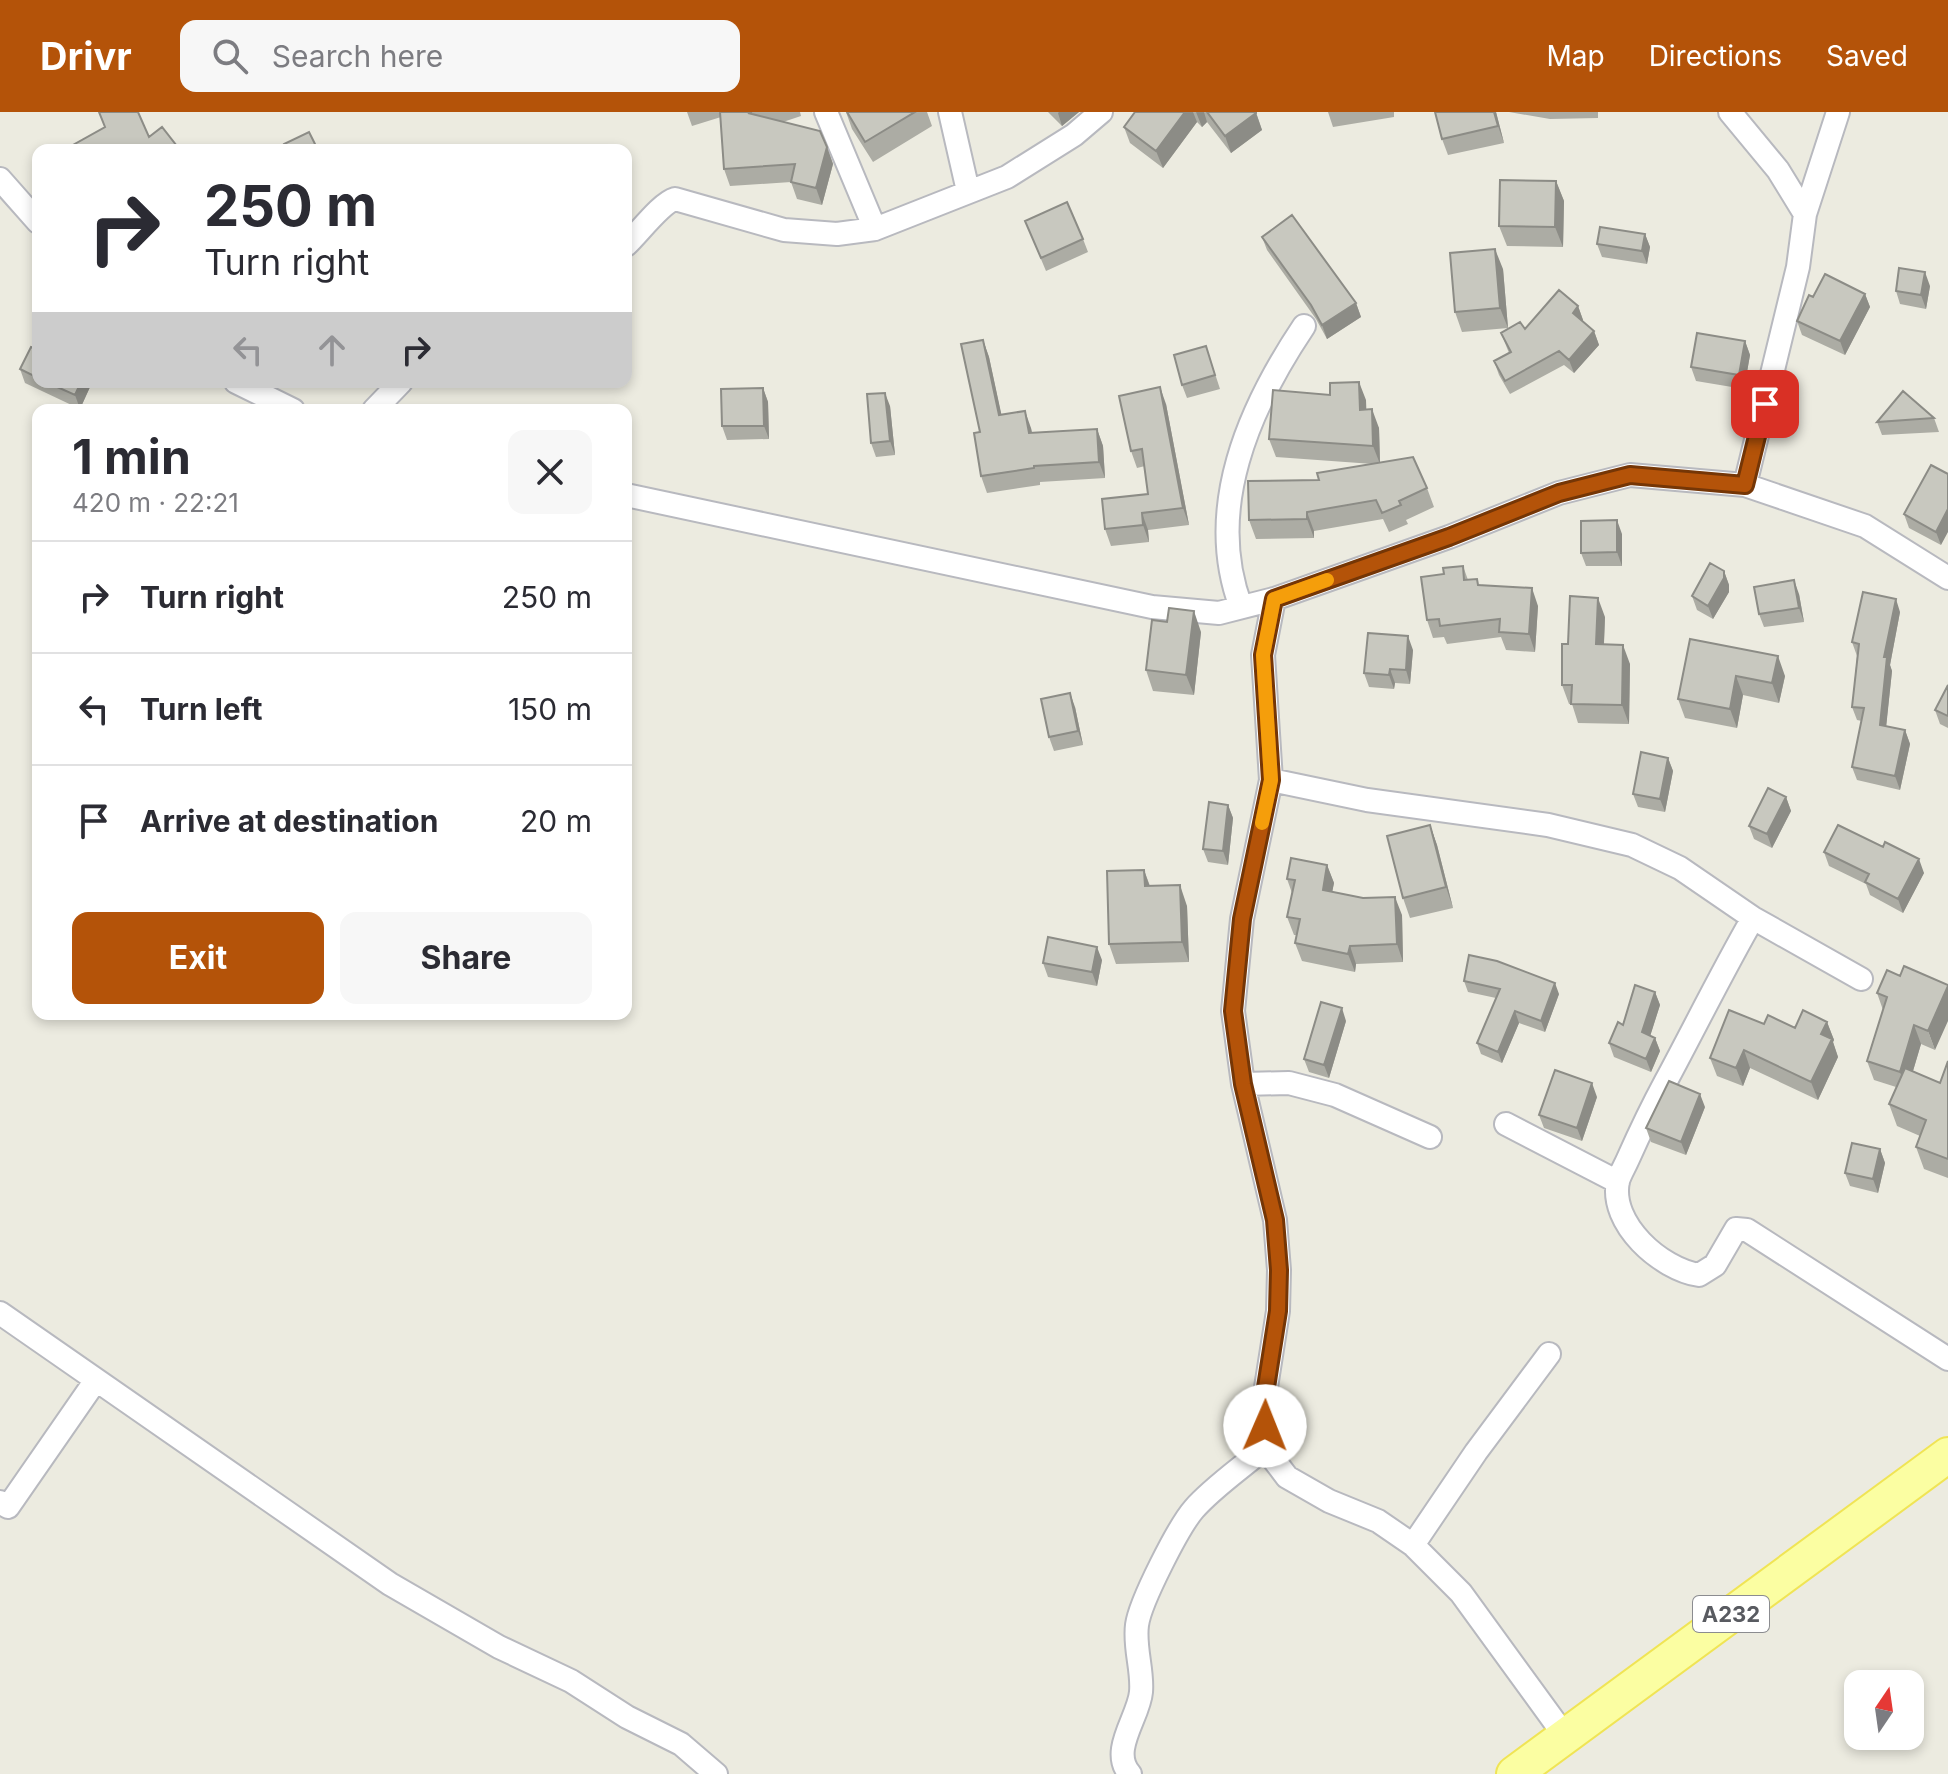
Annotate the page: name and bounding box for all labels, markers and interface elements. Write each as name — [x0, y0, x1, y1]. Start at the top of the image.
search box — [180, 20, 740, 92]
text: Drivr — [40, 33, 132, 79]
icon: search — [208, 34, 252, 78]
text: Search here — [272, 38, 443, 74]
text: Map — [1546, 39, 1605, 73]
text: Directions — [1649, 39, 1782, 73]
text: Saved — [1826, 39, 1908, 73]
text: 250 m — [204, 172, 377, 240]
icon: right — [72, 176, 176, 280]
text: Turn right — [204, 240, 369, 284]
icon: left — [226, 328, 270, 372]
icon: ahead — [310, 328, 354, 372]
icon: right — [394, 328, 438, 372]
pin — [1731, 370, 1799, 438]
icon: arrive — [1743, 382, 1787, 426]
text: 1 min — [72, 427, 191, 486]
button: close — [508, 430, 592, 514]
text: 420 m · 22:21 — [72, 487, 239, 518]
icon: right — [72, 575, 116, 619]
text: Turn right — [140, 579, 284, 615]
text: 250 m — [502, 579, 592, 615]
icon: left — [72, 687, 116, 731]
text: Turn left — [140, 691, 262, 727]
text: 150 m — [508, 691, 592, 727]
icon: arrive — [72, 799, 116, 843]
text: Arrive at destination — [140, 803, 438, 839]
text: 20 m — [520, 803, 592, 839]
button: Exit — [72, 912, 324, 1004]
button: Share — [340, 912, 592, 1004]
position arrow — [1223, 1384, 1307, 1468]
road number: A232 — [1693, 1596, 1769, 1632]
north arrow — [1844, 1670, 1924, 1750]
map controls — [1844, 1670, 1924, 1750]

